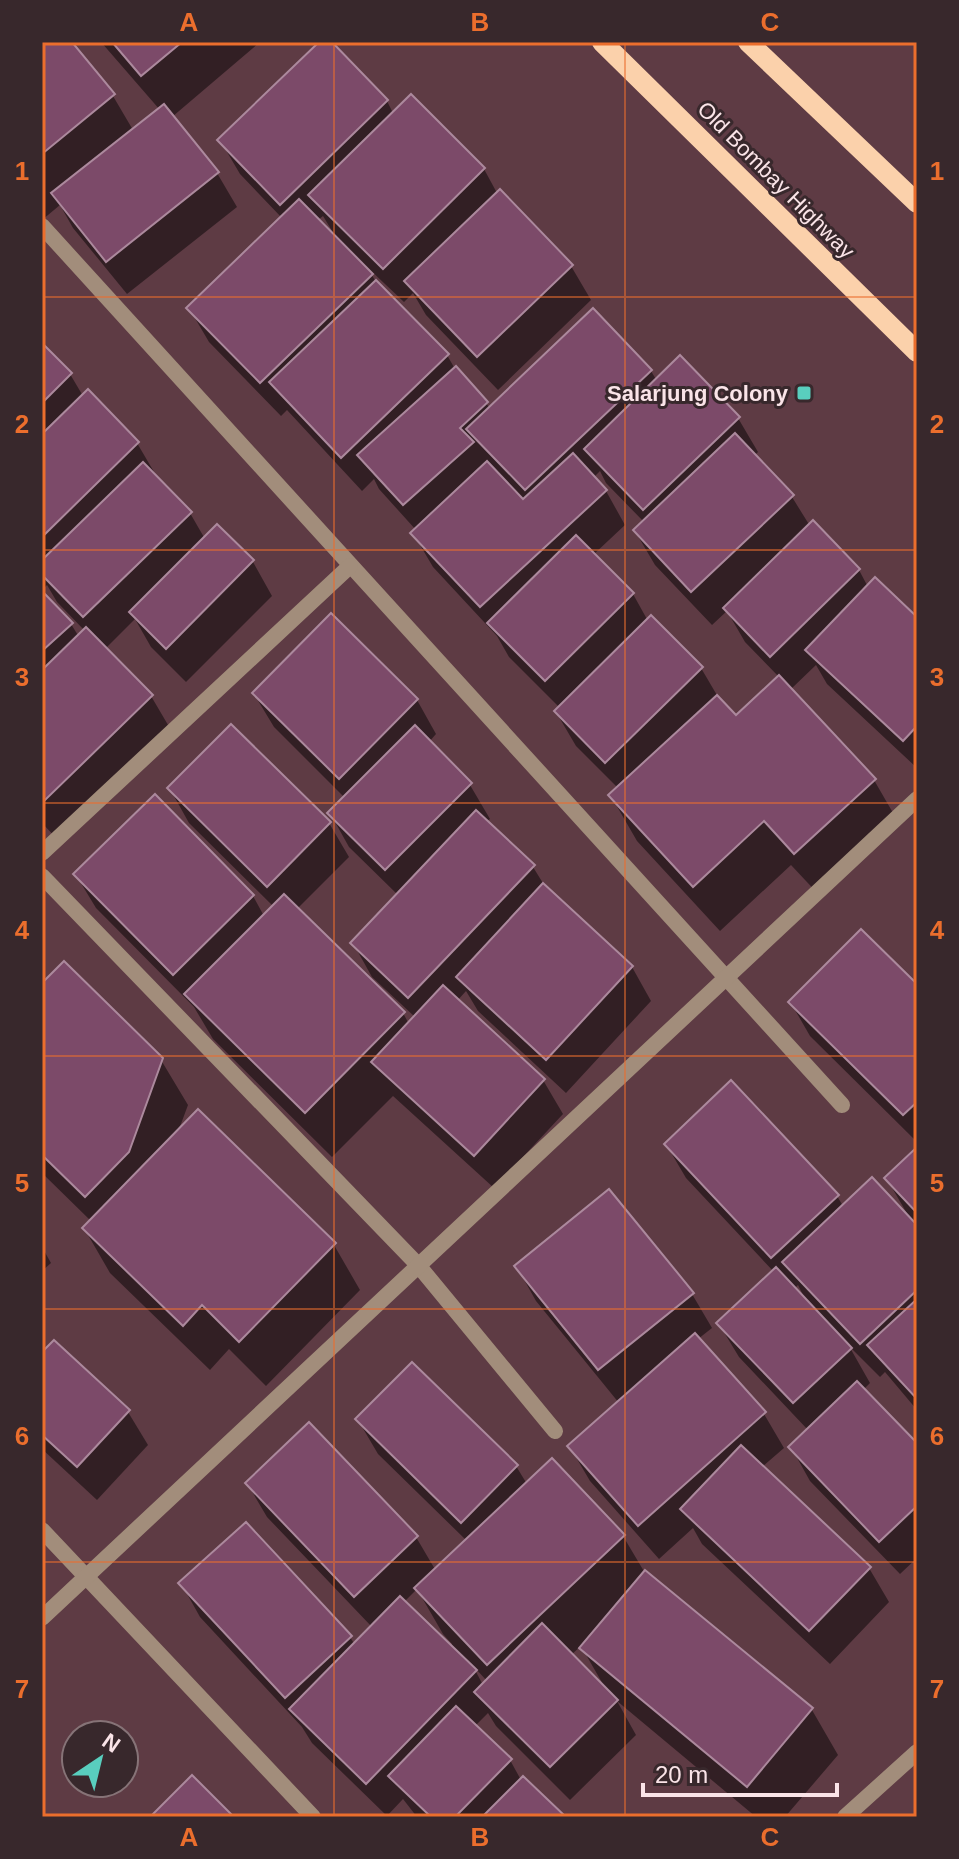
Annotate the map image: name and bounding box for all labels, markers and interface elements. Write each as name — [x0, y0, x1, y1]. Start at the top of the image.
text: A — [180, 7, 199, 37]
text: B — [471, 7, 489, 37]
text: C — [761, 7, 780, 37]
street label: Old Bombay Highway — [692, 96, 860, 264]
text: 1 — [15, 156, 29, 186]
text: 1 — [930, 156, 944, 186]
place label: Salarjung Colony — [607, 381, 789, 406]
marker: Salarjung Colony — [795, 384, 813, 402]
text: 2 — [15, 409, 29, 439]
text: 2 — [930, 409, 944, 439]
text: 3 — [15, 662, 29, 692]
text: 3 — [930, 662, 944, 692]
text: 4 — [15, 915, 30, 945]
text: 4 — [930, 915, 945, 945]
text: 5 — [15, 1168, 29, 1198]
text: 5 — [930, 1168, 944, 1198]
text: 6 — [15, 1421, 29, 1451]
text: 6 — [930, 1421, 944, 1451]
text: 7 — [15, 1674, 29, 1704]
text: 7 — [930, 1674, 944, 1704]
north arrow — [60, 1719, 140, 1799]
text: N — [98, 1728, 125, 1758]
scale bar — [643, 1747, 837, 1797]
text: 20 m — [655, 1761, 708, 1788]
text: A — [180, 1822, 199, 1852]
text: B — [471, 1822, 489, 1852]
text: C — [761, 1822, 780, 1852]

